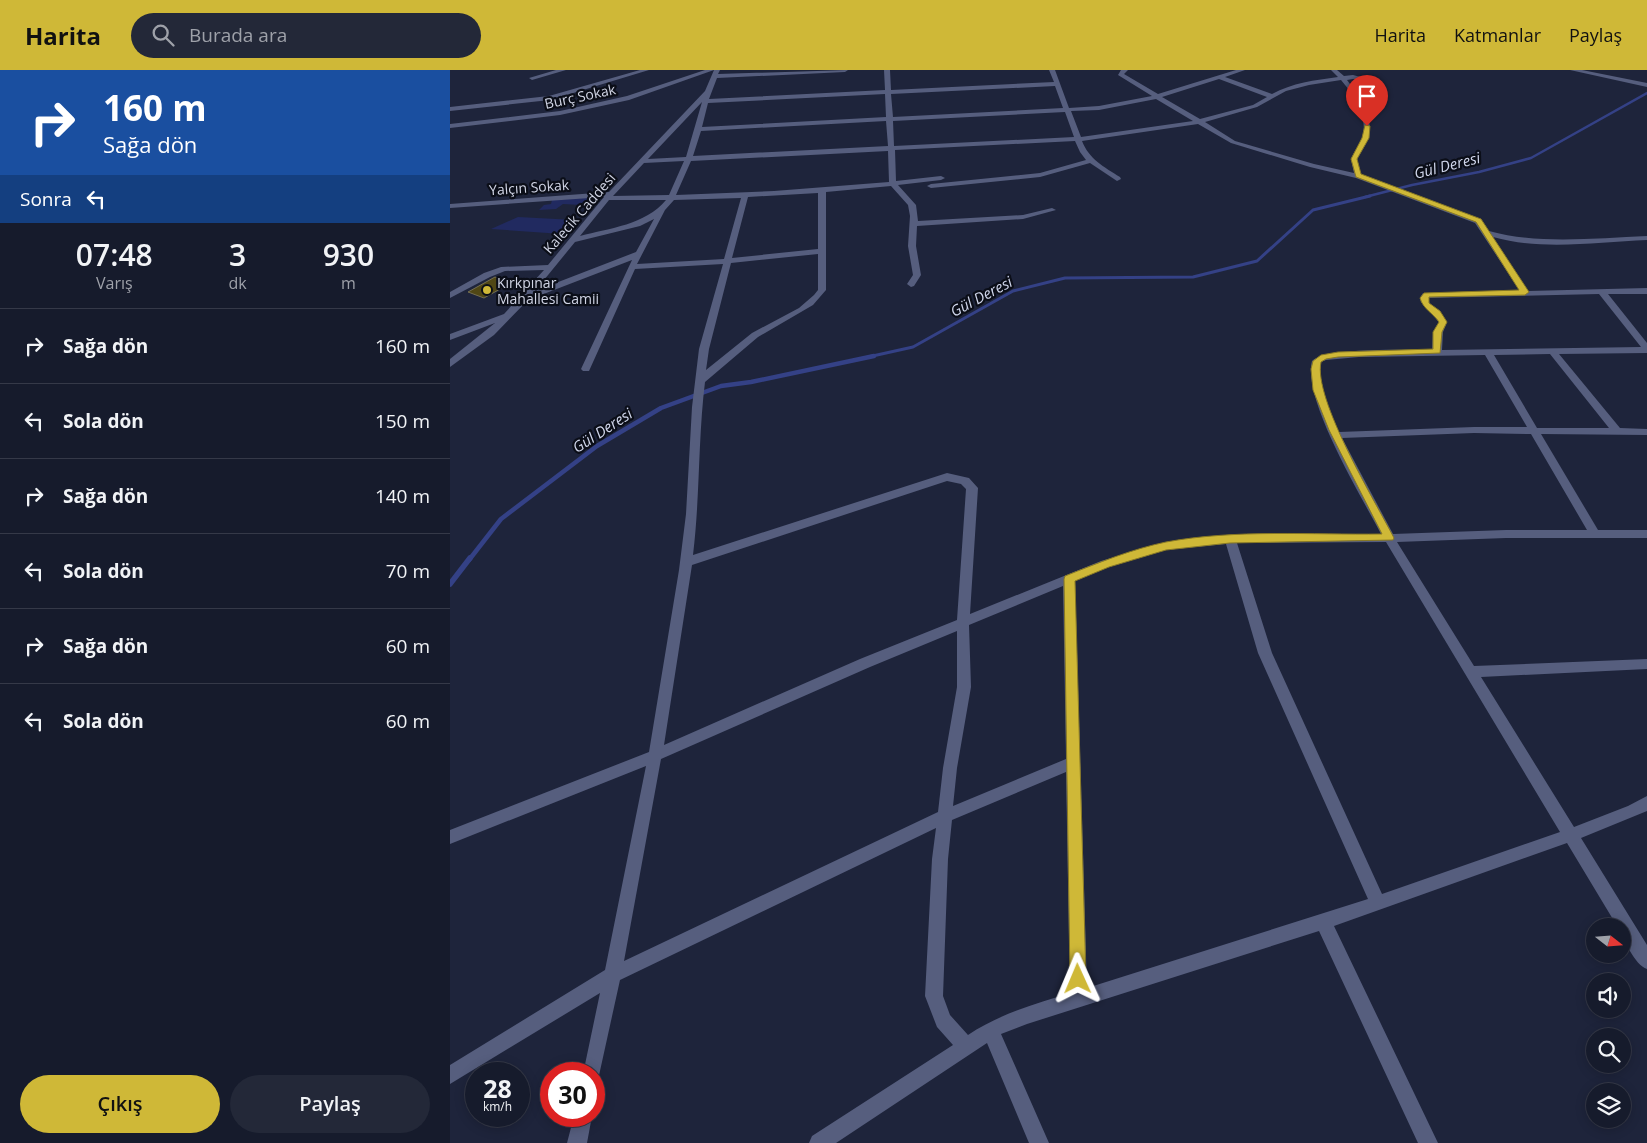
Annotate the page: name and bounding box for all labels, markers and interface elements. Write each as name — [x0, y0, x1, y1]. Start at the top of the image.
search box — [131, 13, 481, 58]
text: Harita — [25, 19, 101, 52]
icon: search — [149, 21, 177, 49]
text: Burada ara — [189, 22, 287, 48]
text: Harita — [1374, 23, 1426, 47]
text: Katmanlar — [1454, 23, 1541, 47]
text: Paylaş — [1569, 23, 1622, 47]
pin — [1346, 75, 1388, 126]
street label: Burç Sokak — [543, 79, 618, 113]
icon: arrive — [1353, 82, 1381, 110]
text: 160 m — [103, 84, 207, 131]
icon: right — [20, 90, 85, 155]
text: Sağa dön — [103, 129, 197, 159]
water label: Gül Deresi — [1412, 147, 1482, 183]
street label: Kalecik Caddesi — [539, 169, 619, 257]
street label: Yalçın Sokak — [488, 175, 570, 199]
icon: left — [82, 185, 110, 213]
text: Sonra — [20, 186, 72, 212]
text: 07:48 — [76, 234, 153, 275]
text: 3 — [229, 234, 246, 275]
text: 930 — [323, 234, 374, 275]
water label: Gül Deresi — [946, 271, 1016, 321]
text: Varış — [96, 272, 133, 294]
text: dk — [229, 272, 247, 294]
text: m — [341, 272, 356, 294]
place label: Kırkpınar Mahallesi Camii — [497, 273, 599, 308]
marker: Kırkpınar Mahallesi Camii — [481, 284, 493, 296]
icon: right — [20, 332, 48, 360]
text: Sağa dön — [63, 333, 148, 359]
text: 160 m — [375, 333, 430, 359]
water label: Gül Deresi — [568, 403, 636, 457]
icon: left — [20, 407, 48, 435]
text: Sola dön — [63, 408, 144, 434]
text: 150 m — [375, 408, 430, 434]
icon: right — [20, 482, 48, 510]
text: Sağa dön — [63, 483, 148, 509]
text: 140 m — [375, 483, 430, 509]
icon: left — [20, 557, 48, 585]
text: Sola dön — [63, 558, 144, 584]
text: 70 m — [386, 558, 430, 584]
icon: right — [20, 632, 48, 660]
text: Sağa dön — [63, 633, 148, 659]
text: 60 m — [386, 633, 430, 659]
icon: left — [20, 707, 48, 735]
text: Sola dön — [63, 708, 144, 734]
text: 60 m — [386, 708, 430, 734]
north arrow — [1586, 918, 1631, 962]
map controls — [1586, 918, 1631, 1128]
position arrow — [1051, 952, 1103, 1004]
button: sound — [1586, 973, 1631, 1018]
button: search — [1586, 1028, 1631, 1073]
speed limit sign: 30 — [540, 1062, 605, 1127]
text: 28 — [483, 1071, 512, 1105]
button: Çıkış — [20, 1075, 220, 1133]
button: Paylaş — [230, 1075, 430, 1133]
button: layers — [1586, 1083, 1631, 1128]
text: km/h — [483, 1098, 512, 1115]

